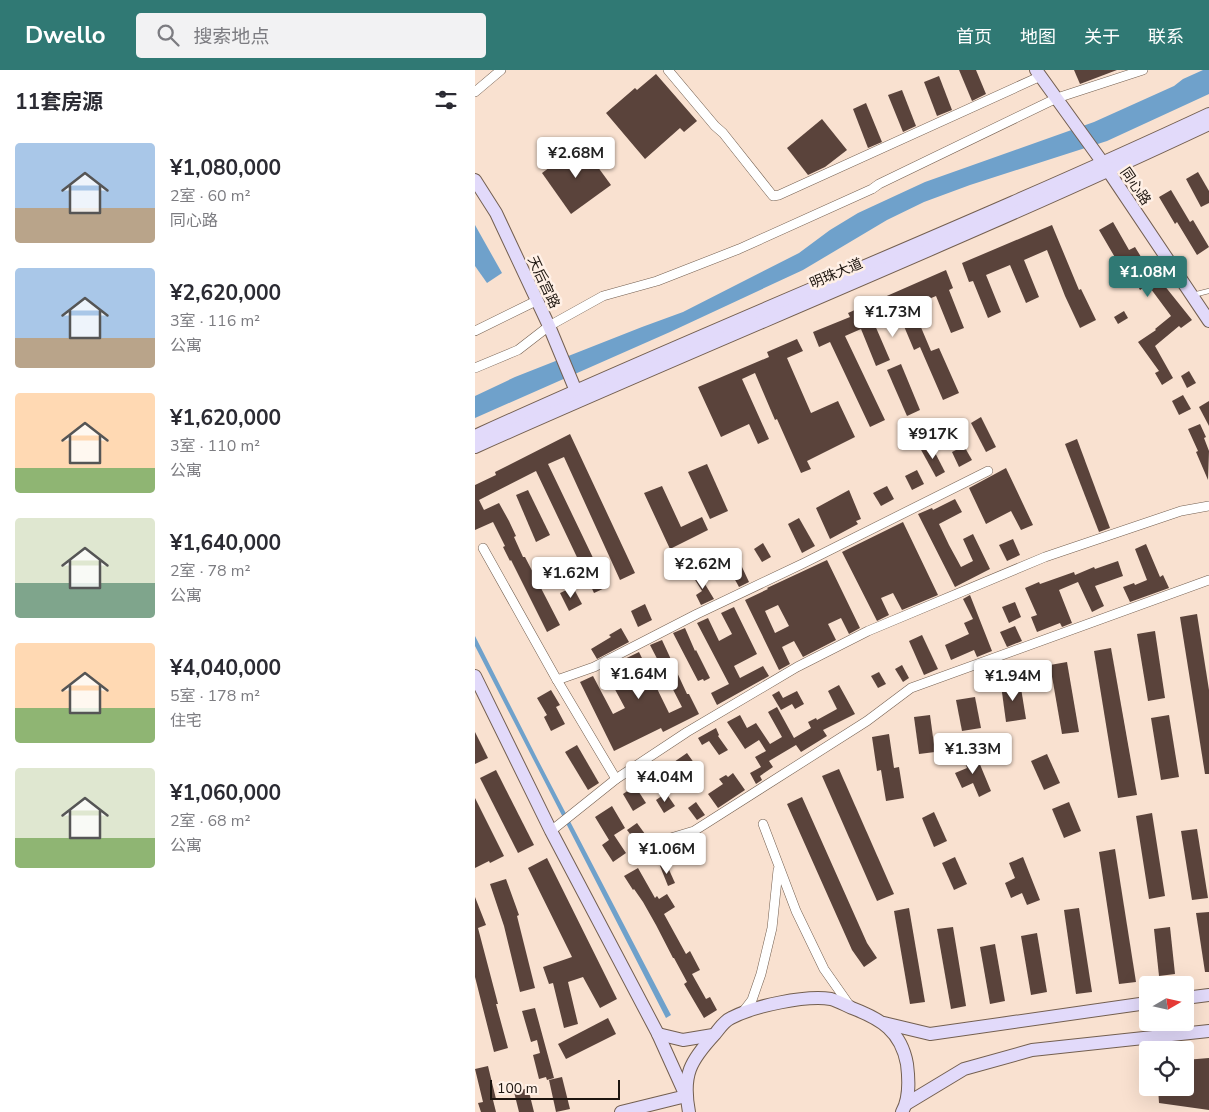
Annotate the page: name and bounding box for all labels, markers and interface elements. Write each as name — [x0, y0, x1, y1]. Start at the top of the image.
search box — [136, 13, 486, 58]
text: Dwello — [25, 19, 106, 51]
icon: search — [154, 21, 182, 49]
text: 搜索地点 — [194, 24, 270, 50]
text: 首页 — [956, 25, 992, 49]
text: 地图 — [1020, 25, 1056, 49]
text: 关于 — [1084, 25, 1120, 49]
text: 联系 — [1148, 25, 1184, 49]
icon: filters — [432, 86, 460, 114]
text: 11套房源 — [15, 88, 103, 116]
pin: ¥2.68M — [535, 136, 617, 179]
text: ¥2.68M — [548, 142, 604, 164]
text: ¥1,080,000 — [170, 154, 281, 182]
icon: home — [55, 163, 115, 223]
street label: 同心路 — [1116, 164, 1155, 209]
text: 2室 · 60 m² — [170, 185, 251, 207]
text: 同心路 — [170, 210, 218, 232]
street label: 天后宫路 — [523, 253, 564, 312]
street label: 明珠大道 — [807, 254, 866, 293]
pin: ¥1.08M — [1107, 256, 1189, 298]
text: ¥1.08M — [1120, 261, 1176, 283]
text: ¥2,620,000 — [170, 279, 281, 307]
icon: home — [55, 288, 115, 348]
pin: ¥1.73M — [852, 296, 934, 338]
text: ¥1.73M — [865, 301, 921, 323]
text: 3室 · 116 m² — [170, 310, 260, 332]
text: 公寓 — [170, 335, 202, 357]
text: ¥1,620,000 — [170, 404, 281, 432]
icon: home — [55, 413, 115, 473]
pin: ¥917K — [898, 418, 968, 460]
text: ¥917K — [908, 423, 958, 445]
text: 3室 · 110 m² — [170, 435, 260, 457]
text: 公寓 — [170, 460, 202, 482]
text: ¥1,640,000 — [170, 529, 281, 557]
icon: home — [55, 538, 115, 598]
pin: ¥2.62M — [662, 548, 744, 590]
text: ¥2.62M — [675, 553, 731, 575]
pin: ¥1.62M — [530, 556, 612, 599]
text: 2室 · 78 m² — [170, 560, 251, 582]
text: ¥1.62M — [543, 562, 599, 584]
text: 公寓 — [170, 585, 202, 607]
text: ¥4,040,000 — [170, 654, 281, 682]
pin: ¥1.64M — [598, 658, 680, 700]
pin: ¥1.94M — [972, 660, 1054, 702]
icon: home — [55, 663, 115, 723]
text: ¥1.64M — [611, 663, 667, 685]
text: ¥1.94M — [985, 665, 1041, 687]
text: 5室 · 178 m² — [170, 685, 260, 707]
text: 住宅 — [170, 710, 202, 732]
pin: ¥1.33M — [932, 732, 1014, 775]
text: ¥1.33M — [945, 738, 1001, 760]
pin: ¥4.04M — [624, 760, 706, 803]
text: ¥4.04M — [637, 766, 693, 788]
text: ¥1,060,000 — [170, 779, 281, 807]
icon: home — [55, 788, 115, 848]
text: 2室 · 68 m² — [170, 810, 251, 832]
pin: ¥1.06M — [626, 832, 708, 875]
text: 公寓 — [170, 835, 202, 857]
text: ¥1.06M — [639, 838, 695, 860]
north arrow — [1139, 976, 1194, 1031]
map controls — [1139, 976, 1194, 1096]
button: locate — [1139, 1041, 1194, 1096]
scale bar — [490, 1077, 620, 1100]
text: 100 m — [497, 1079, 538, 1098]

